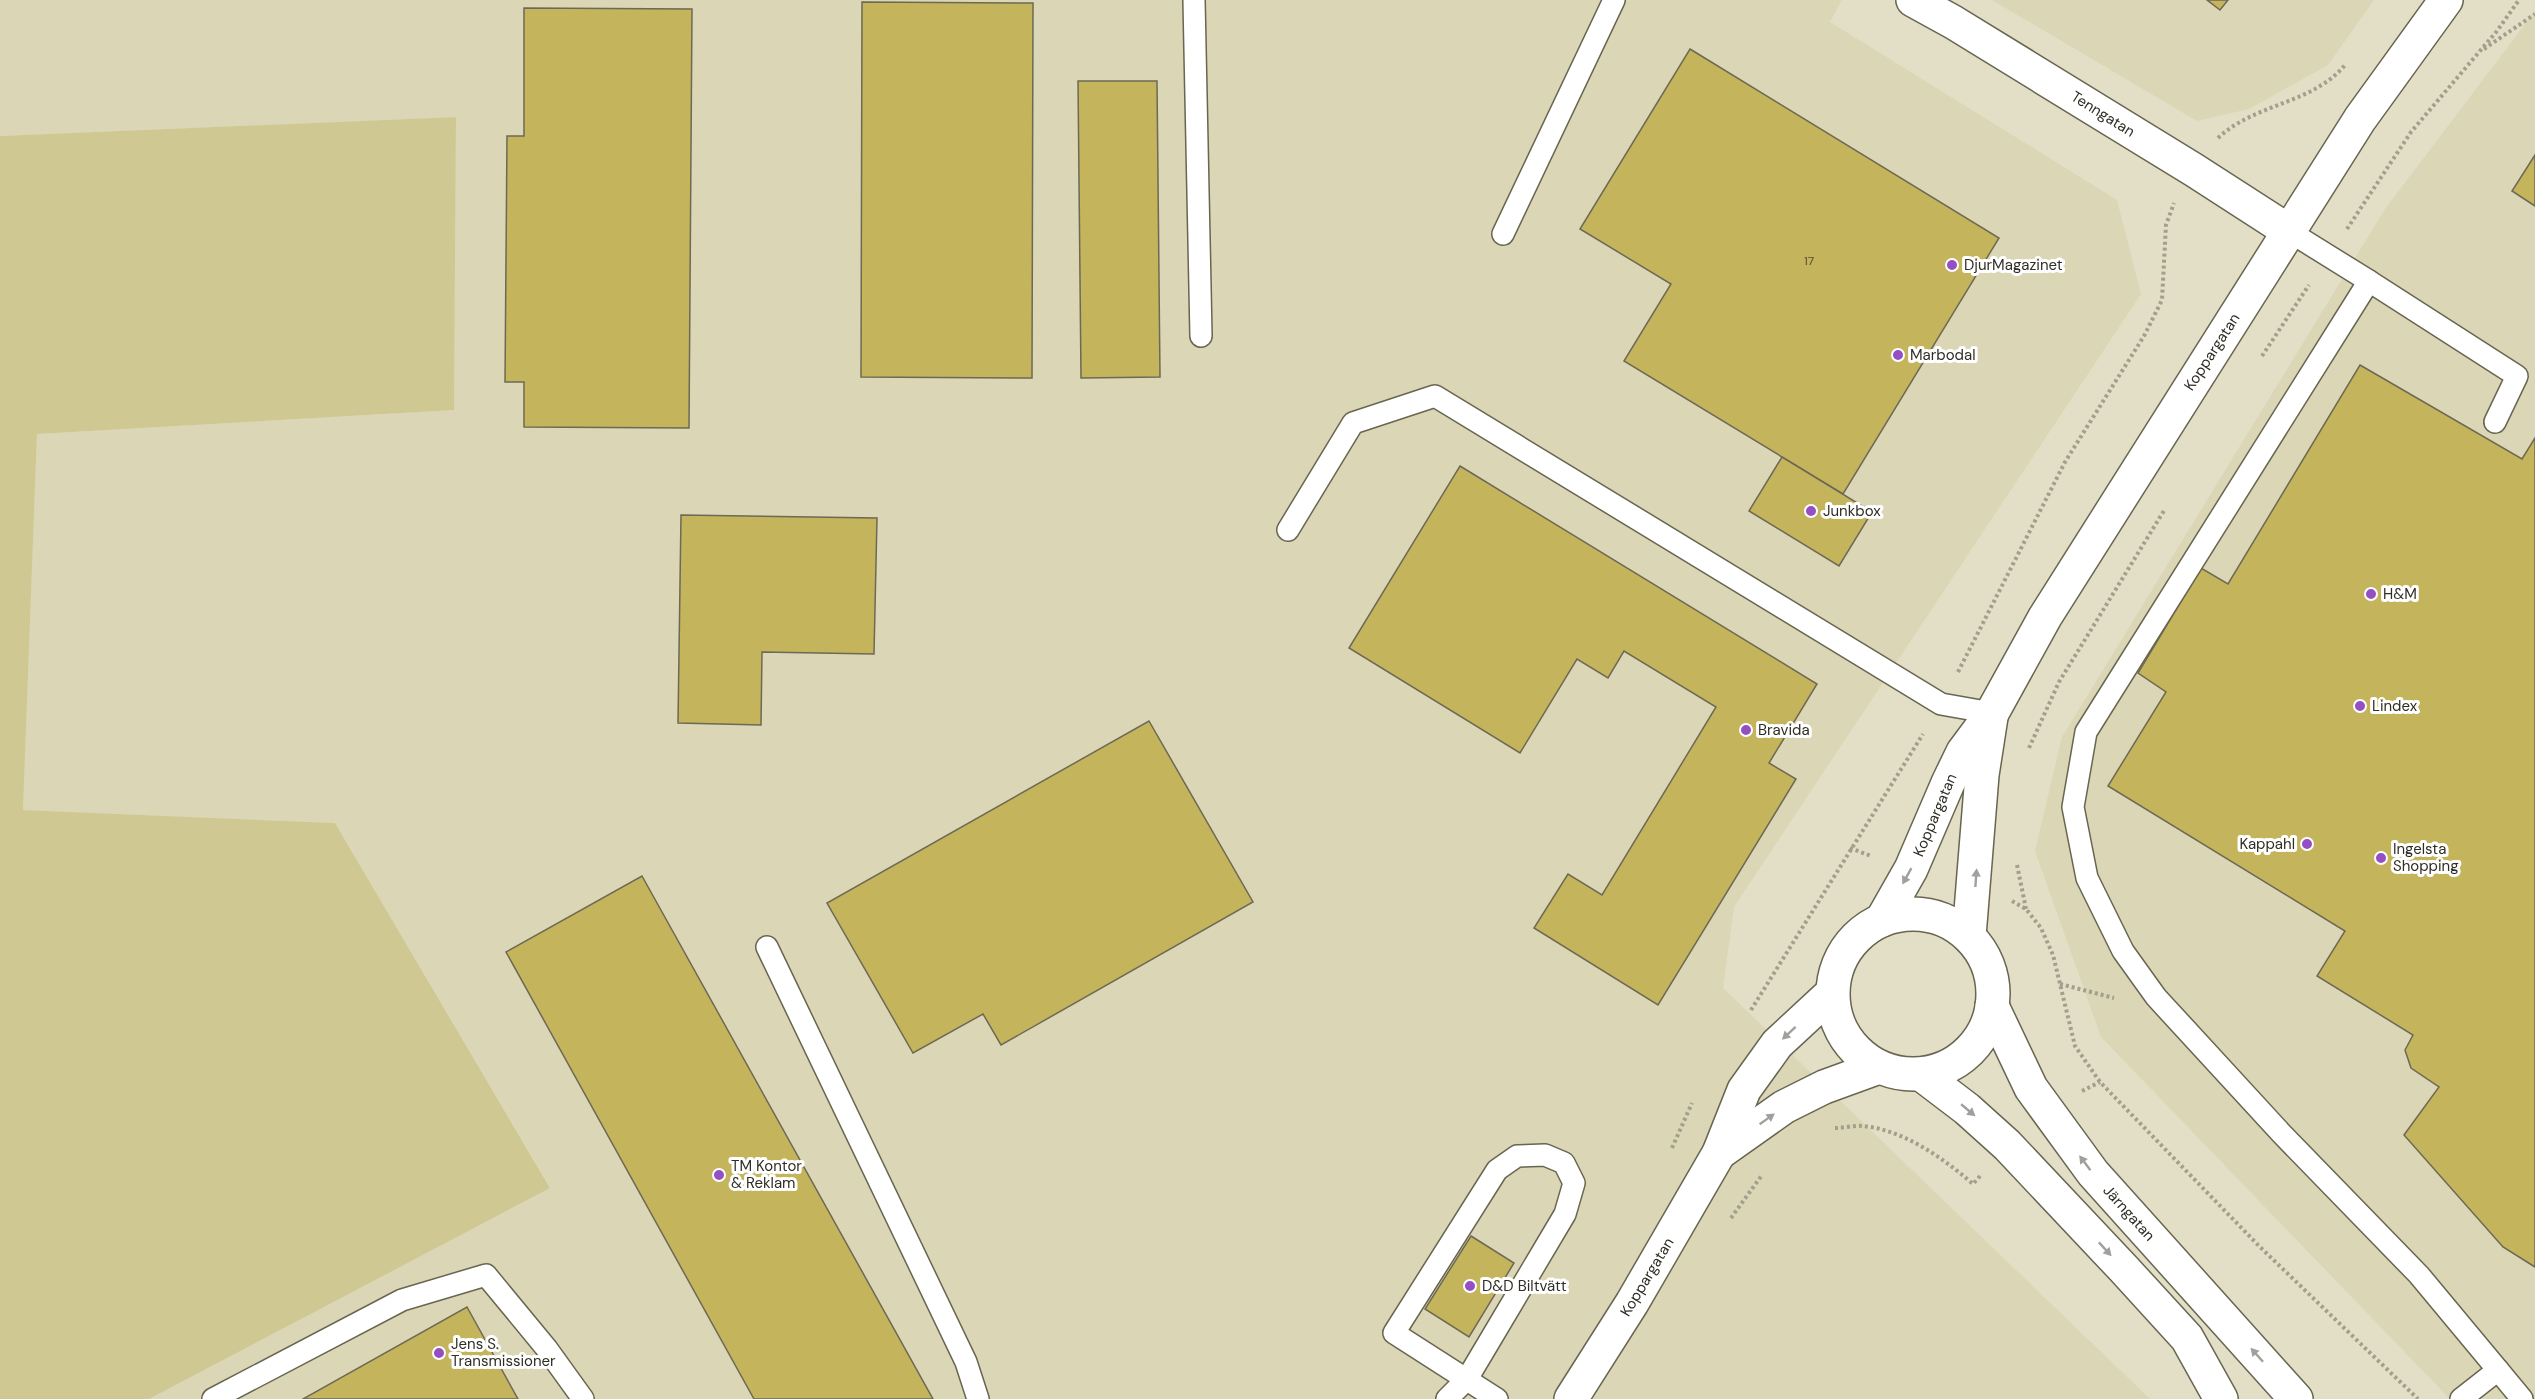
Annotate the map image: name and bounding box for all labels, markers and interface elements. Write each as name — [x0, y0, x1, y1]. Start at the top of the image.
street label: Tenngatan — [2067, 87, 2139, 141]
house number: 17 — [1804, 253, 1814, 269]
place label: DjurMagazinet — [1964, 255, 2063, 275]
marker: DjurMagazinet — [1945, 258, 1959, 272]
street label: Koppargatan — [2180, 309, 2244, 395]
place label: Marbodal — [1910, 345, 1976, 365]
marker: Marbodal — [1891, 348, 1905, 362]
place label: Junkbox — [1823, 501, 1881, 521]
marker: Junkbox — [1804, 504, 1818, 518]
place label: H&M — [2383, 584, 2417, 604]
marker: H&M — [2364, 587, 2378, 601]
place label: Lindex — [2372, 696, 2418, 716]
marker: Lindex — [2353, 699, 2367, 713]
place label: Bravida — [1758, 720, 1810, 740]
marker: Bravida — [1739, 723, 1753, 737]
street label: Koppargatan — [1909, 770, 1961, 860]
place label: Kappahl — [2239, 834, 2295, 854]
marker: Kappahl — [2300, 837, 2314, 851]
place label: Ingelsta Shopping — [2393, 839, 2459, 876]
marker: Ingelsta Shopping — [2374, 851, 2388, 865]
one-way arrow — [1902, 868, 1912, 885]
one-way arrow — [1971, 869, 1980, 888]
one-way arrow — [1782, 1026, 1797, 1039]
one-way arrow — [1960, 1103, 1975, 1116]
one-way arrow — [1759, 1114, 1775, 1125]
one-way arrow — [2080, 1155, 2092, 1170]
place label: TM Kontor & Reklam — [731, 1156, 802, 1193]
marker: TM Kontor & Reklam — [712, 1168, 726, 1182]
street label: Järngatan — [2099, 1181, 2159, 1245]
street label: Koppargatan — [1616, 1234, 1678, 1320]
one-way arrow — [2097, 1241, 2111, 1255]
place label: D&D Biltvätt — [1482, 1276, 1567, 1296]
marker: D&D Biltvätt — [1463, 1279, 1477, 1293]
place label: Jens S. Transmissioner — [451, 1334, 556, 1371]
marker: Jens S. Transmissioner — [432, 1346, 446, 1360]
one-way arrow — [2250, 1348, 2264, 1363]

